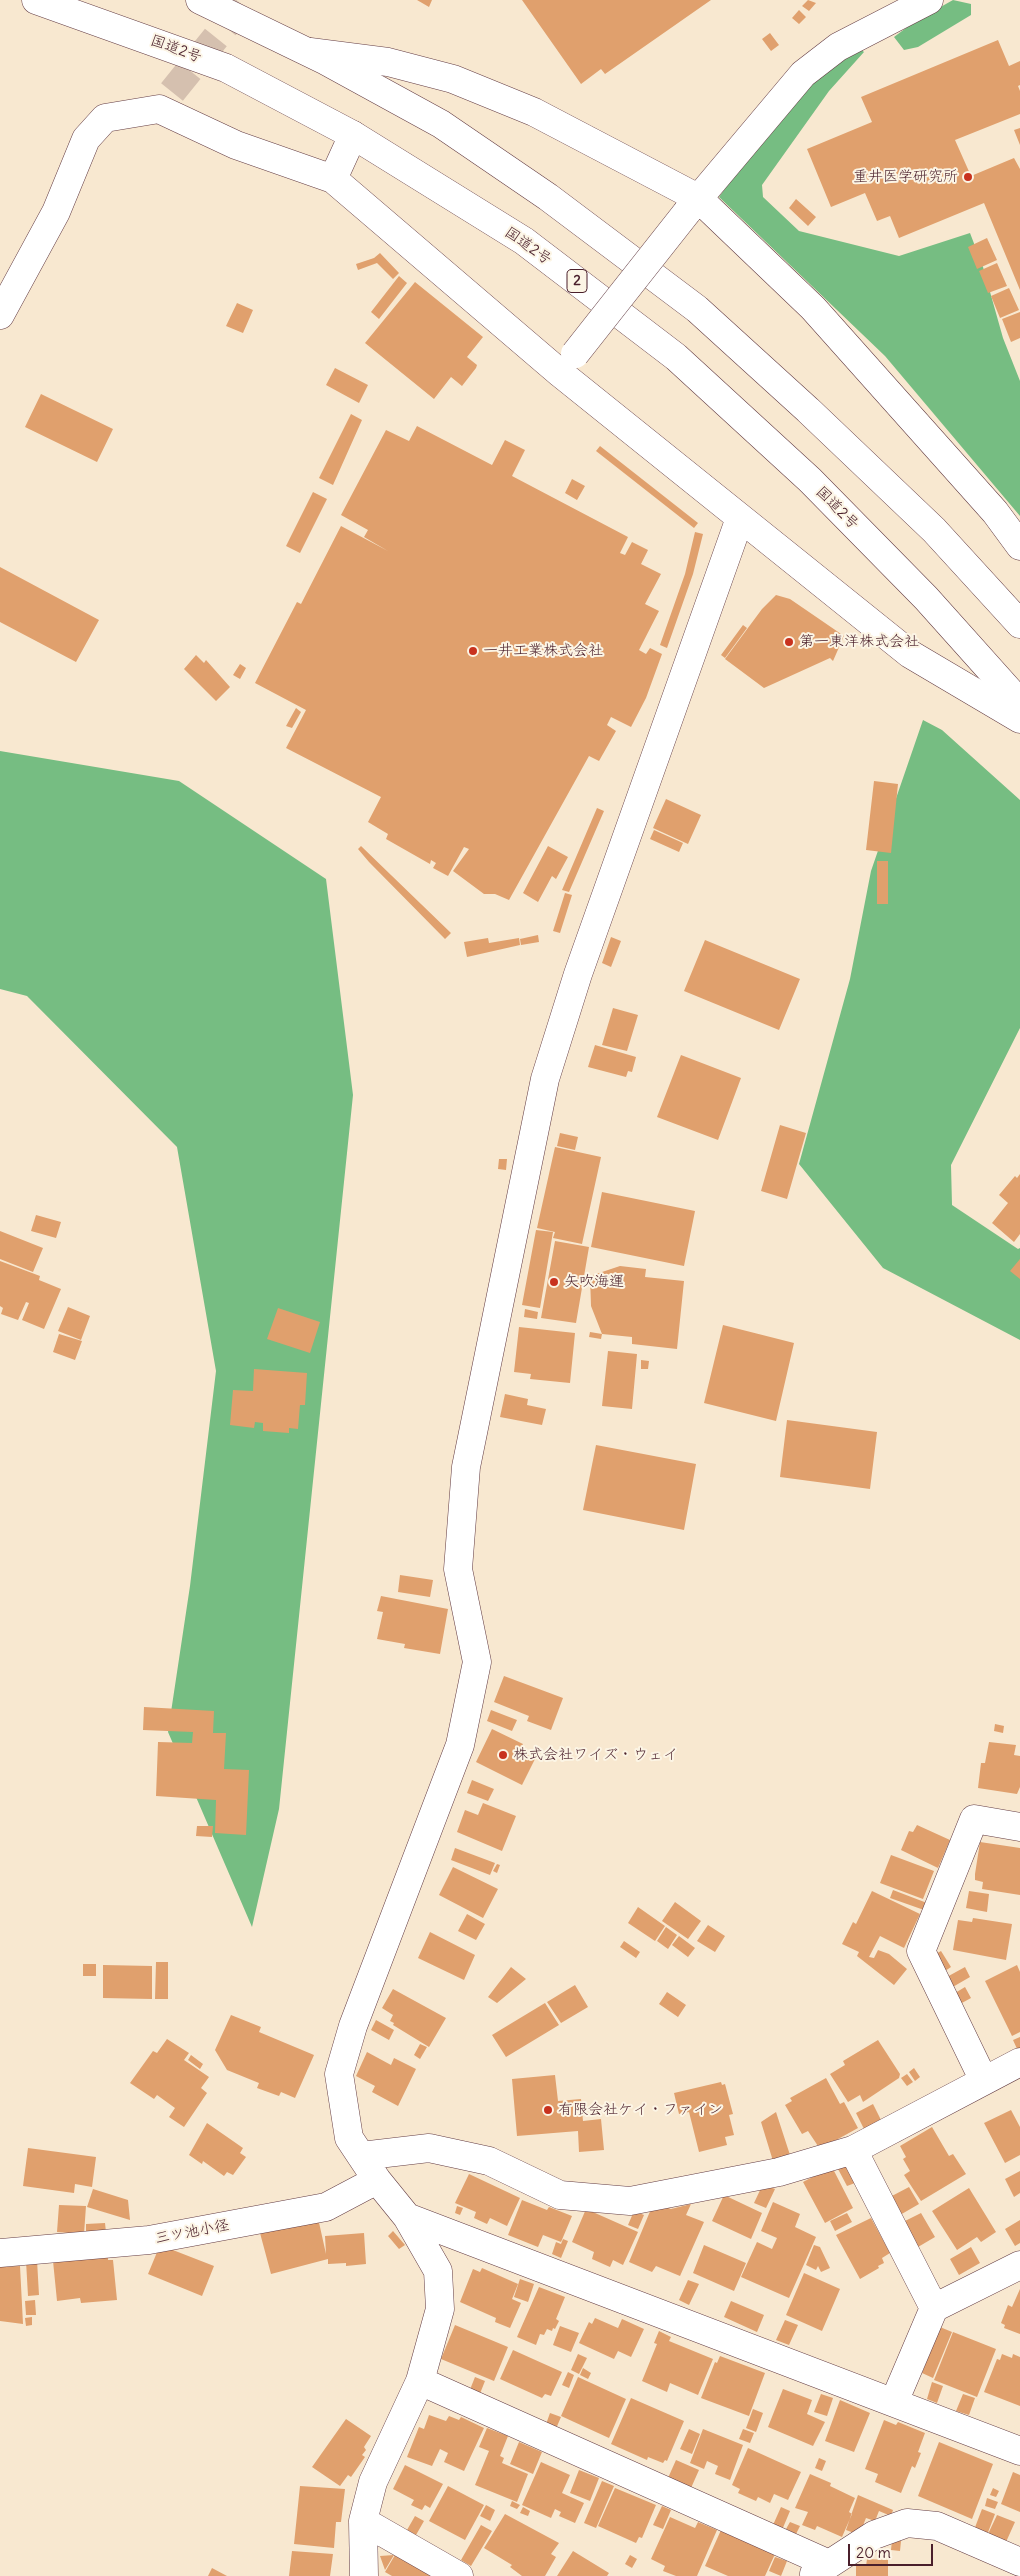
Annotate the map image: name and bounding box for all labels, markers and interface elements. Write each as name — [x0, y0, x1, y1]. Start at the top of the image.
street label: 国道2号 — [148, 31, 204, 67]
place label: 重井医学研究所 — [853, 168, 958, 186]
marker: 重井医学研究所 — [962, 171, 974, 183]
street label: 国道2号 — [501, 223, 555, 269]
road number: 2 — [567, 270, 587, 292]
street label: 国道2号 — [812, 483, 862, 533]
place label: 第一東洋株式会社 — [799, 633, 919, 651]
marker: 第一東洋株式会社 — [783, 636, 795, 648]
place label: 一井工業株式会社 — [483, 642, 603, 660]
marker: 一井工業株式会社 — [467, 645, 479, 657]
place label: 矢吹海運 — [564, 1273, 624, 1291]
marker: 矢吹海運 — [548, 1276, 560, 1288]
place label: 株式会社ワイズ・ウェイ — [513, 1746, 678, 1764]
marker: 株式会社ワイズ・ウェイ — [497, 1749, 509, 1761]
place label: 有限会社ケイ・ファイン — [558, 2101, 723, 2119]
marker: 有限会社ケイ・ファイン — [542, 2104, 554, 2116]
street label: 三ツ池小径 — [153, 2216, 231, 2248]
scale bar — [850, 2534, 935, 2566]
text: 20 m — [856, 2543, 891, 2562]

